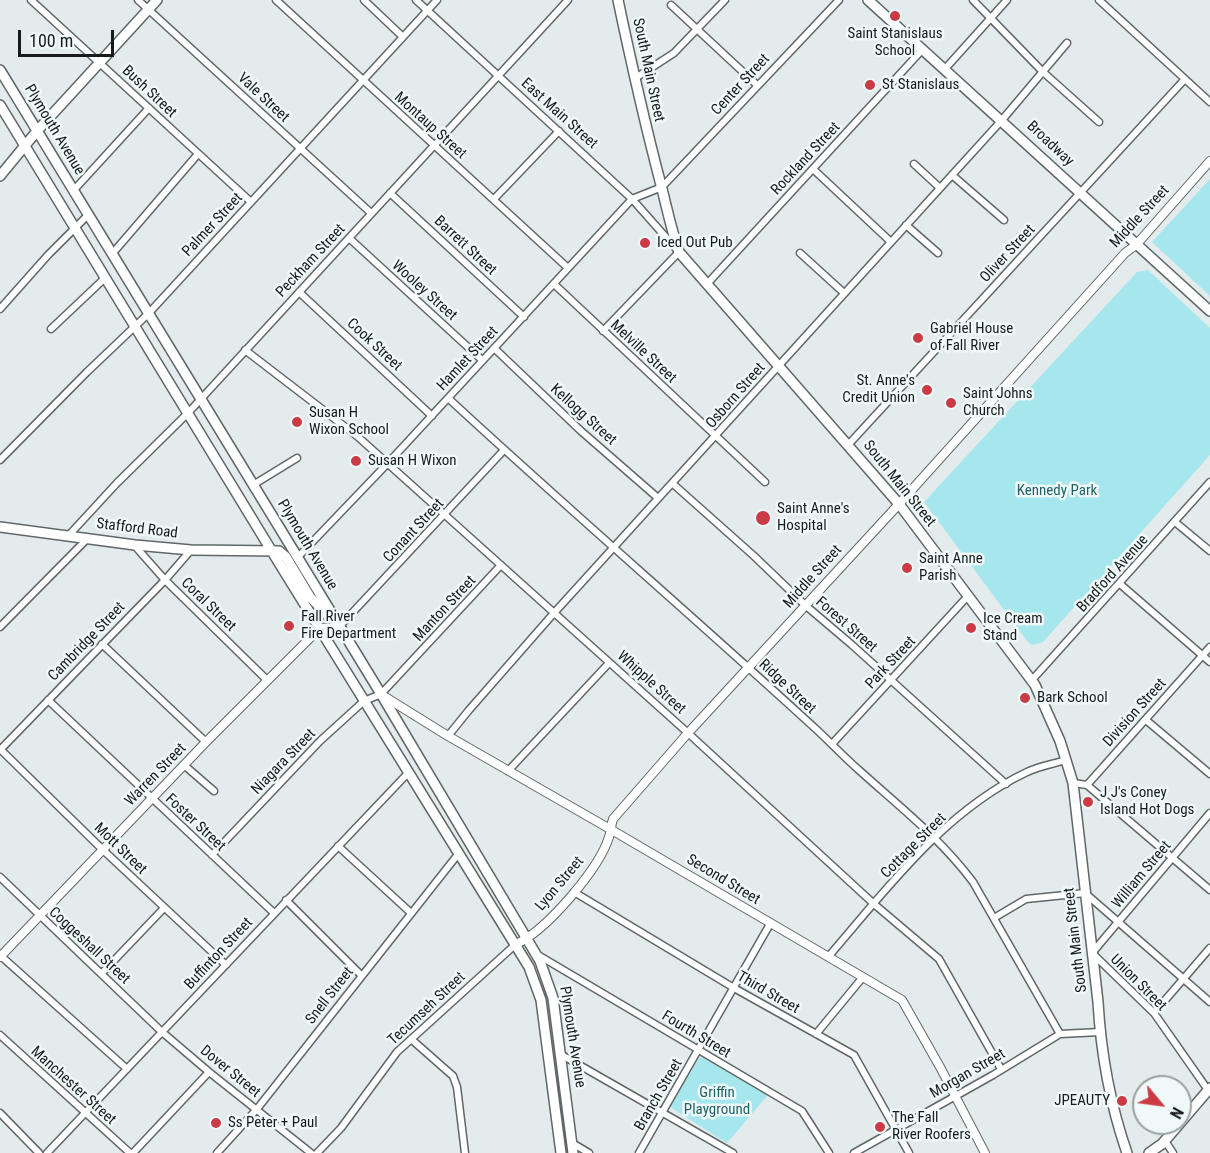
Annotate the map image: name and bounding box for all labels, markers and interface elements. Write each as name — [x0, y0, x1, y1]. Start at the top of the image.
marker: Saint Stanislaus School — [888, 9, 902, 23]
street label: South Main Street — [628, 17, 668, 123]
scale bar — [21, 18, 117, 56]
place label: Saint Stanislaus School — [847, 25, 943, 60]
text: 100 m — [29, 30, 73, 51]
street label: Center Street — [708, 51, 774, 119]
street label: Bush Street — [118, 62, 180, 122]
street label: Vale Street — [233, 69, 293, 127]
street label: East Main Street — [517, 75, 601, 153]
place label: St Stanislaus — [882, 76, 959, 94]
marker: St Stanislaus — [863, 78, 877, 92]
street label: Plymouth Avenue — [20, 81, 88, 179]
street label: Montaup Street — [390, 89, 470, 163]
street label: Broadway — [1023, 118, 1077, 170]
street label: Rockland Street — [768, 119, 844, 199]
street label: Middle Street — [1107, 182, 1173, 252]
street label: Palmer Street — [179, 189, 247, 261]
street label: Barrett Street — [430, 213, 500, 279]
street label: Peckham Street — [273, 221, 349, 301]
street label: Oliver Street — [977, 221, 1039, 287]
place label: Iced Out Pub — [657, 234, 733, 252]
marker: Iced Out Pub — [638, 236, 652, 250]
street label: Wooley Street — [388, 257, 460, 325]
street label: Cook Street — [343, 315, 405, 375]
street label: Melville Street — [606, 317, 680, 387]
place label: Gabriel House of Fall River — [930, 320, 1013, 355]
street label: Hamlet Street — [434, 323, 502, 395]
marker: Gabriel House of Fall River — [911, 331, 925, 345]
street label: Osborn Street — [703, 359, 769, 433]
place label: St. Anne's Credit Union — [842, 372, 915, 407]
street label: Kellogg Street — [546, 381, 620, 449]
marker: St. Anne's Credit Union — [920, 383, 934, 397]
place label: Saint Johns Church — [963, 385, 1033, 420]
marker: Saint Johns Church — [944, 396, 958, 410]
place label: Susan H Wixon School — [309, 404, 389, 439]
marker: Susan H Wixon School — [290, 415, 304, 429]
street label: South Main Street — [859, 437, 939, 531]
place label: Susan H Wixon — [368, 452, 457, 470]
marker: Susan H Wixon — [349, 454, 363, 468]
park label: Kennedy Park — [1017, 482, 1097, 500]
street label: Conant Street — [380, 495, 448, 567]
street label: Plymouth Avenue — [273, 496, 341, 594]
place label: Saint Anne's Hospital — [777, 500, 850, 535]
marker: Saint Anne's Hospital — [754, 509, 772, 527]
street label: Stafford Road — [95, 515, 179, 543]
street label: Bradford Avenue — [1074, 532, 1152, 616]
street label: Middle Street — [780, 542, 846, 612]
place label: Saint Anne Parish — [919, 550, 983, 585]
marker: Saint Anne Parish — [900, 561, 914, 575]
street label: Manton Street — [410, 572, 480, 646]
street label: Coral Street — [177, 574, 239, 636]
street label: Forest Street — [811, 593, 881, 657]
street label: Cambridge Street — [45, 599, 129, 685]
place label: Fall River Fire Department — [301, 608, 396, 643]
place label: Ice Cream Stand — [983, 610, 1043, 645]
marker: Fall River Fire Department — [282, 619, 296, 633]
marker: Ice Cream Stand — [964, 621, 978, 635]
street label: Park Street — [862, 633, 920, 693]
street label: Whipple Street — [613, 648, 689, 718]
street label: Ridge Street — [755, 656, 819, 718]
street label: Division Street — [1100, 675, 1170, 751]
place label: Bark School — [1037, 689, 1108, 707]
marker: Bark School — [1018, 691, 1032, 705]
street label: Niagara Street — [248, 725, 320, 799]
street label: Warren Street — [122, 740, 190, 810]
place label: J J's Coney Island Hot Dogs — [1100, 784, 1194, 819]
street label: Foster Street — [161, 790, 229, 856]
marker: J J's Coney Island Hot Dogs — [1081, 795, 1095, 809]
street label: Cottage Street — [878, 810, 950, 882]
street label: Mott Street — [90, 819, 150, 879]
street label: William Street — [1109, 838, 1175, 912]
street label: Second Street — [683, 851, 763, 909]
street label: Lyon Street — [532, 853, 588, 915]
street label: South Main Street — [1061, 887, 1091, 993]
street label: Coggeshall Street — [45, 904, 133, 988]
street label: Buffinton Street — [181, 914, 257, 994]
street label: Union Street — [1106, 951, 1170, 1015]
street label: Snell Street — [302, 964, 358, 1028]
street label: Third Street — [734, 968, 802, 1018]
street label: Tecumseh Street — [385, 969, 469, 1049]
street label: Plymouth Avenue — [555, 985, 589, 1089]
street label: Fourth Street — [658, 1007, 734, 1063]
street label: Dover Street — [196, 1042, 264, 1102]
street label: Manchester Street — [27, 1043, 119, 1129]
street label: Morgan Street — [927, 1045, 1009, 1103]
street label: Branch Street — [631, 1056, 687, 1134]
north arrow — [1132, 1075, 1192, 1135]
park label: Griffin Playground — [684, 1084, 750, 1119]
place label: JPEAUTY — [1054, 1092, 1110, 1110]
marker: JPEAUTY — [1115, 1094, 1129, 1108]
text: N — [1166, 1104, 1187, 1122]
place label: The Fall River Roofers — [892, 1109, 971, 1144]
place label: Ss Peter + Paul — [228, 1114, 318, 1132]
marker: Ss Peter + Paul — [209, 1116, 223, 1130]
marker: The Fall River Roofers — [873, 1120, 887, 1134]

